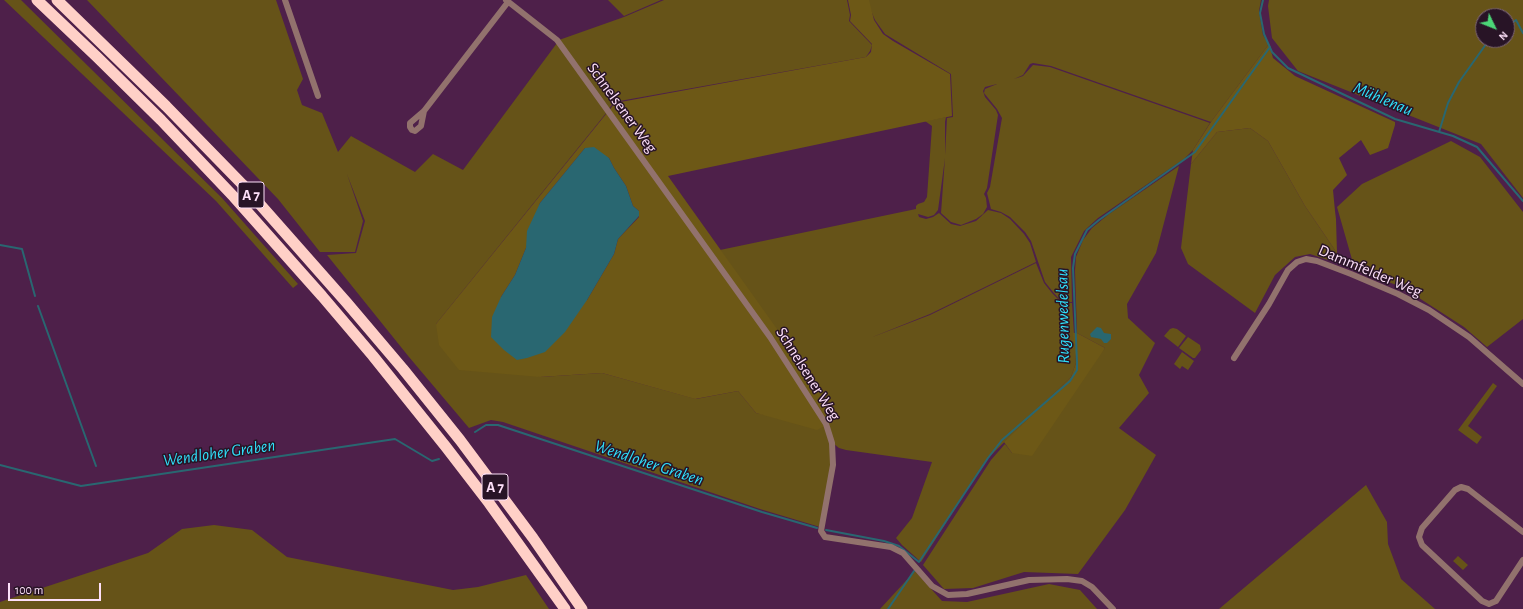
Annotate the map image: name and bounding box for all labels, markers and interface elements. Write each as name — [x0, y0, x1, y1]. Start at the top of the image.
north arrow — [1475, 8, 1515, 48]
text: N — [1497, 29, 1510, 42]
street label: Schnelsener Weg — [583, 59, 661, 157]
water label: Mühlenau — [1350, 77, 1416, 121]
road number: A 7 — [238, 182, 264, 208]
street label: Dammfelder Weg — [1315, 241, 1425, 301]
water label: Rugenwedelsau — [1052, 268, 1074, 364]
street label: Schnelsener Weg — [772, 324, 844, 424]
water label: Wendloher Graben — [162, 435, 276, 471]
water label: Wendloher Graben — [592, 436, 706, 490]
road number: A 7 — [482, 474, 508, 500]
scale bar — [10, 575, 103, 601]
text: 100 m — [15, 584, 43, 596]

